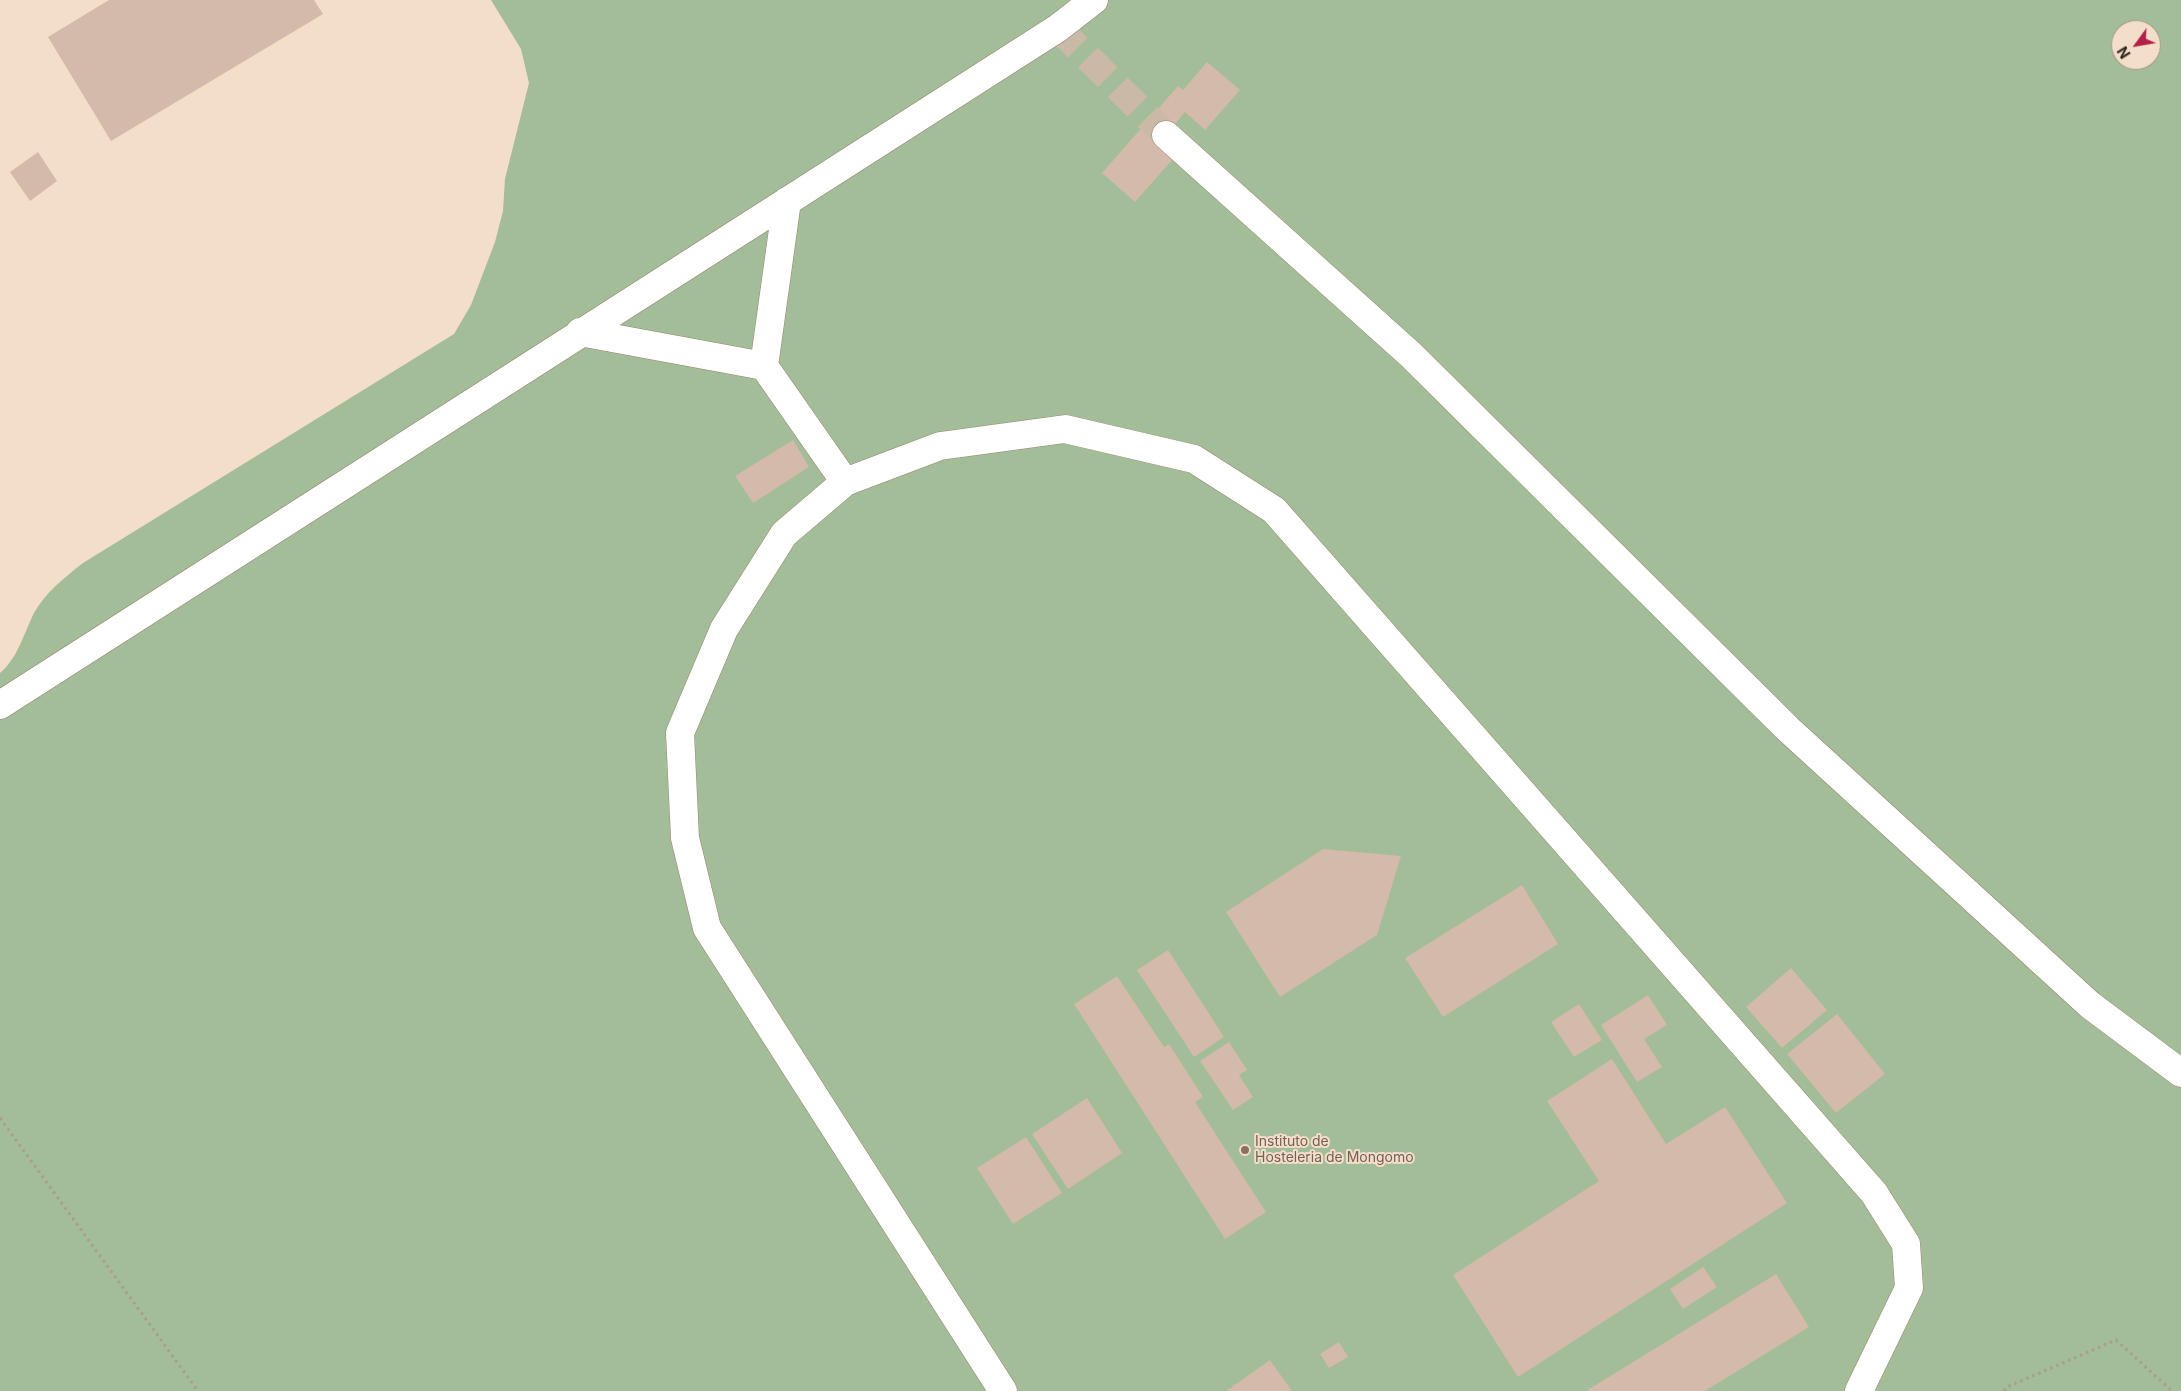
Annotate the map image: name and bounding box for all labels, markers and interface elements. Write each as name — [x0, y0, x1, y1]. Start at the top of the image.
north arrow — [2111, 20, 2161, 70]
text: N — [2114, 44, 2134, 62]
place label: Instituto de Hosteleria de Mongomo — [1255, 1134, 1414, 1166]
marker: Instituto de Hosteleria de Mongomo — [1239, 1144, 1251, 1156]

